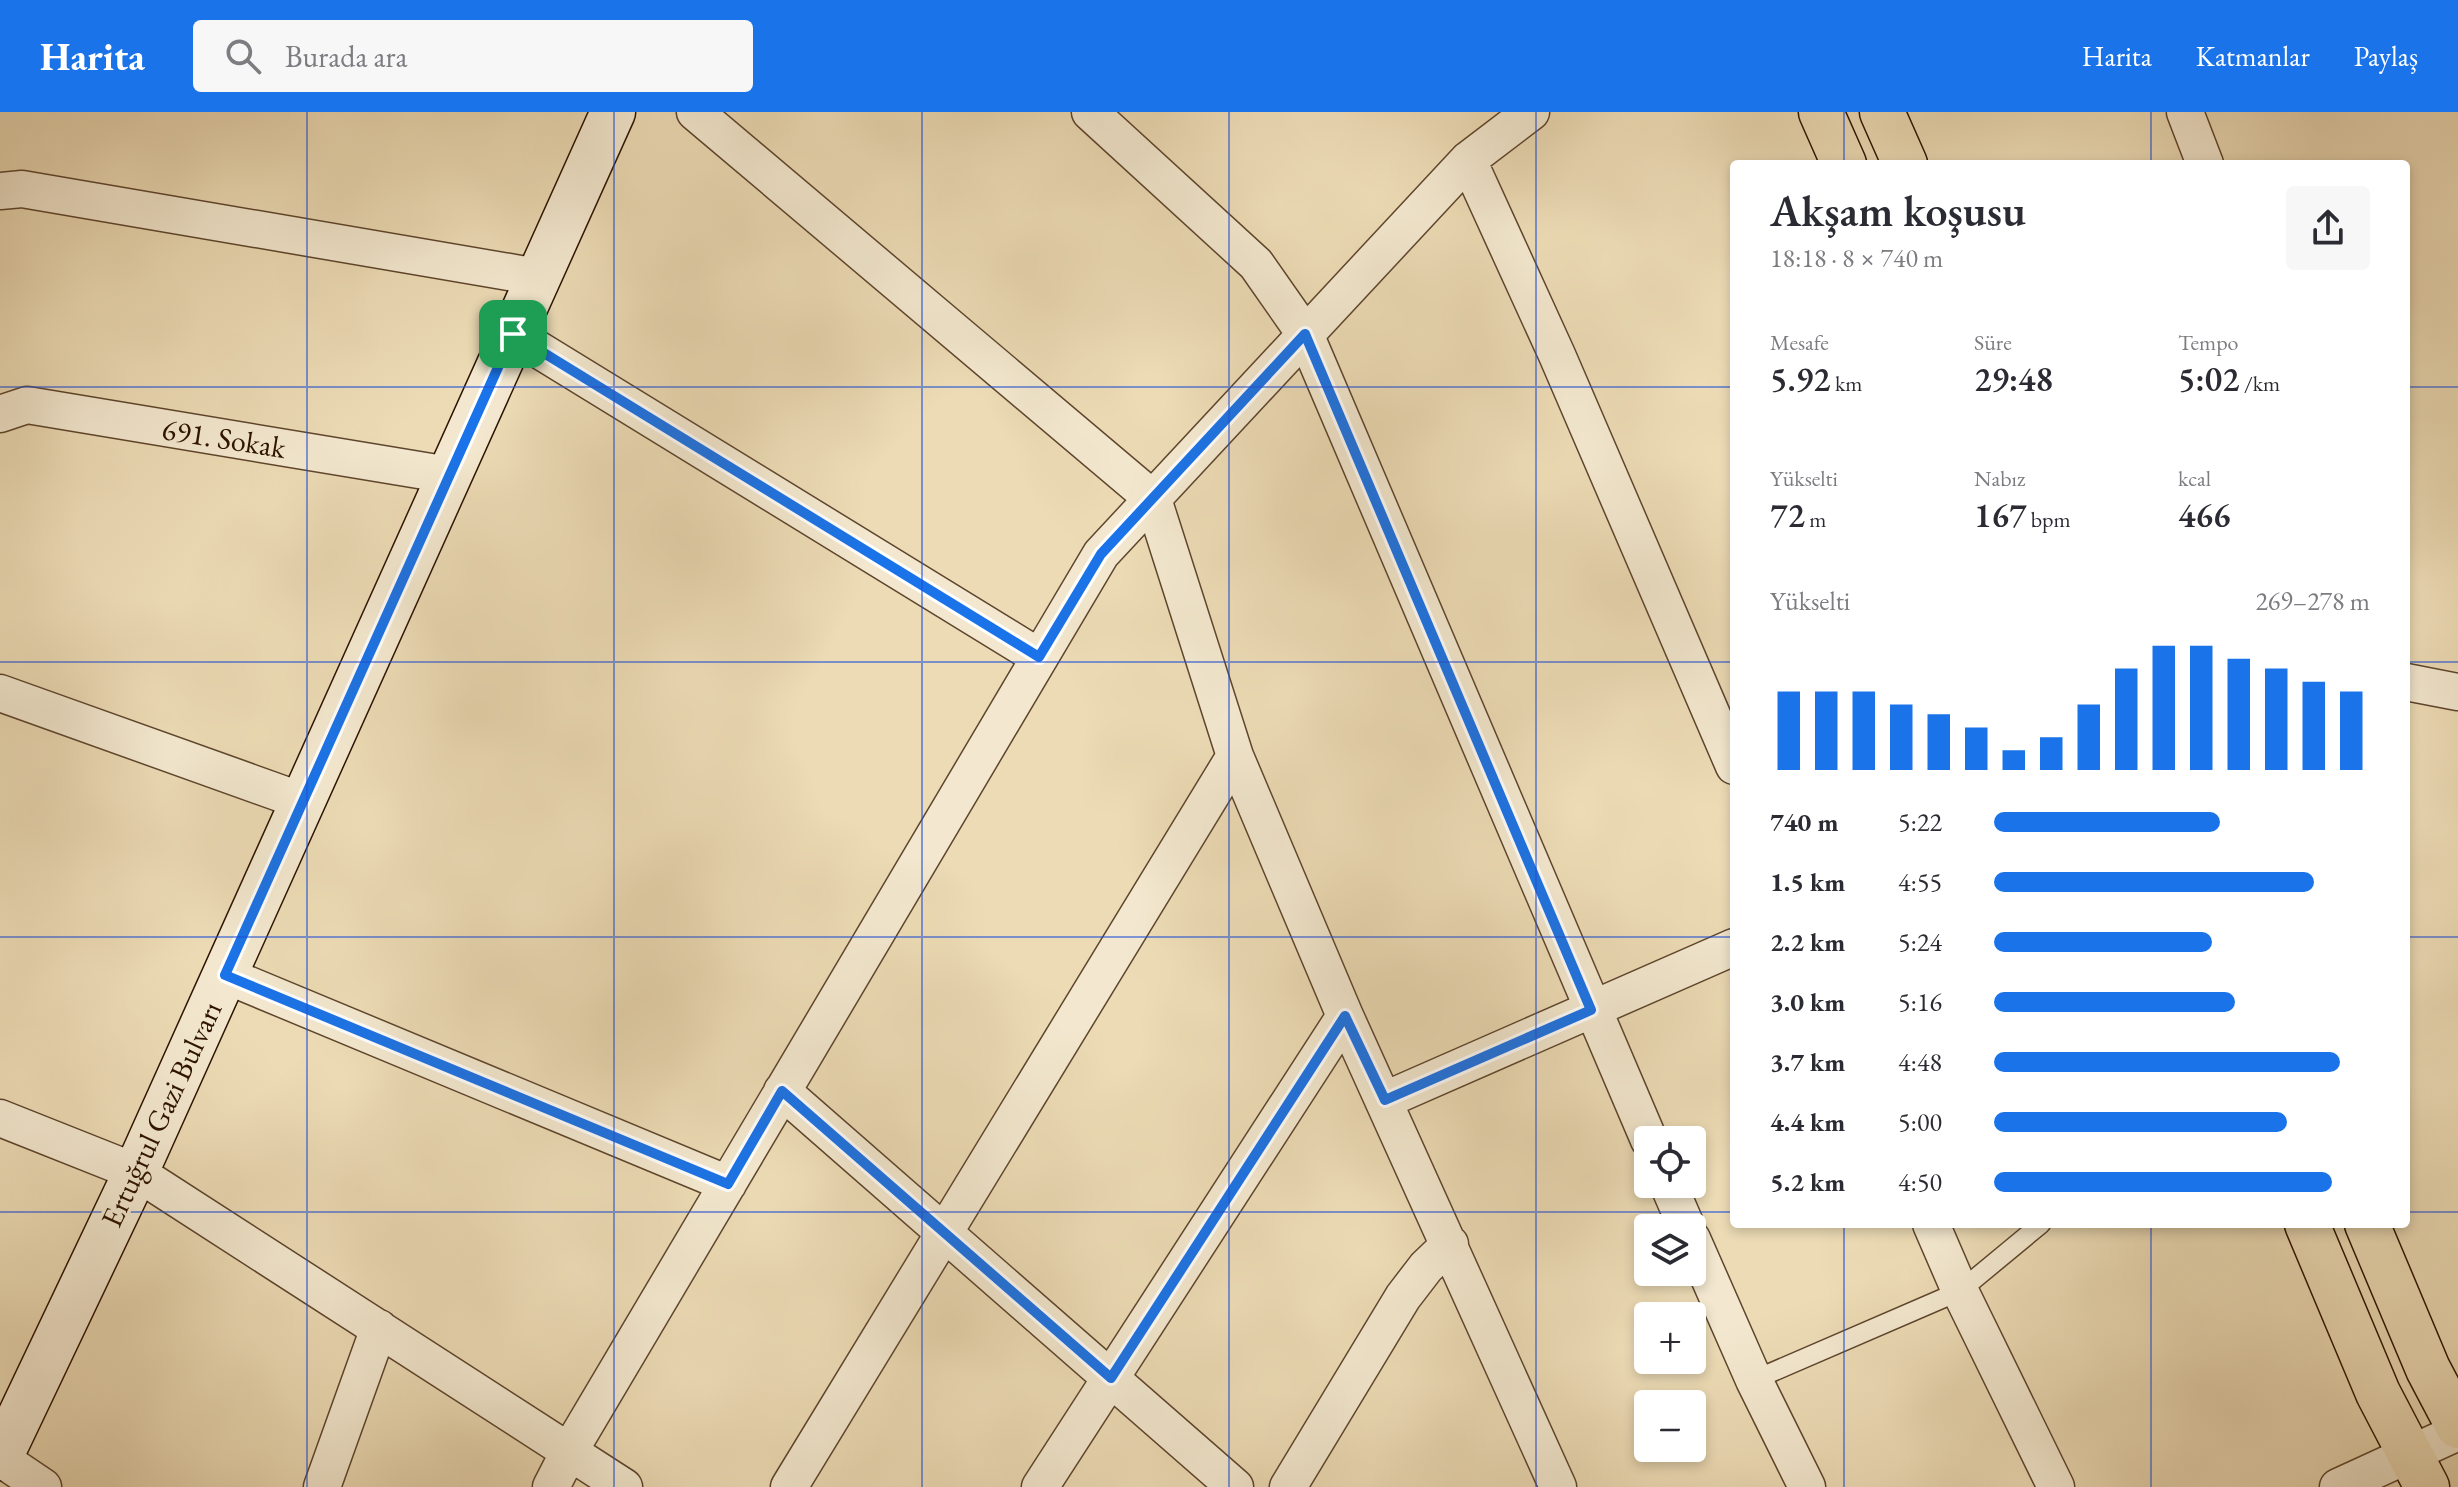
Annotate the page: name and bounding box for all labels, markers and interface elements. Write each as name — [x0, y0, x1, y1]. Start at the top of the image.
search box — [193, 20, 753, 92]
text: Harita — [40, 32, 145, 81]
icon: search — [221, 34, 265, 78]
text: Burada ara — [285, 37, 407, 76]
text: Harita — [2082, 38, 2152, 74]
text: Katmanlar — [2196, 38, 2310, 74]
text: Paylaş — [2354, 38, 2418, 74]
text: Akşam koşusu — [1770, 182, 2026, 239]
button: share — [2286, 186, 2370, 270]
text: 18:18 · 8 × 740 m — [1770, 241, 1943, 275]
pin — [479, 300, 547, 368]
icon: arrive — [491, 312, 535, 356]
text: Mesafe — [1770, 328, 1829, 357]
text: Süre — [1974, 328, 2012, 357]
text: Tempo — [2178, 328, 2238, 357]
text: 5.92 — [1770, 357, 1831, 401]
text: 29:48 — [1974, 357, 2053, 401]
text: 5:02 — [2178, 357, 2240, 401]
text: km — [1831, 369, 1862, 398]
text: /km — [2240, 369, 2280, 398]
street label: 691. Sokak — [159, 409, 289, 467]
text: Yükselti — [1770, 464, 1838, 493]
text: Nabız — [1974, 464, 2025, 493]
text: kcal — [2178, 464, 2211, 493]
text: 72 — [1770, 493, 1805, 537]
text: 167 — [1974, 493, 2026, 537]
text: 466 — [2178, 493, 2230, 537]
text: m — [1805, 505, 1826, 534]
text: bpm — [2026, 505, 2071, 534]
text: Yükselti — [1770, 584, 1850, 618]
text: 269–278 m — [2255, 584, 2370, 618]
text: 740 m — [1770, 805, 1838, 839]
text: 5:22 — [1898, 805, 1942, 839]
text: 1.5 km — [1770, 865, 1845, 899]
text: 4:55 — [1898, 865, 1942, 899]
text: 2.2 km — [1770, 925, 1845, 959]
text: 5:24 — [1898, 925, 1942, 959]
text: 3.0 km — [1770, 985, 1845, 1019]
text: 5:16 — [1898, 985, 1942, 1019]
street label: Ertuğrul Gazi Bulvarı — [92, 995, 230, 1233]
text: 3.7 km — [1770, 1045, 1845, 1079]
text: 4:48 — [1898, 1045, 1942, 1079]
text: 4.4 km — [1770, 1105, 1845, 1139]
text: 5:00 — [1898, 1105, 1942, 1139]
map controls — [1634, 1126, 1706, 1462]
button: locate — [1634, 1126, 1706, 1198]
text: 5.2 km — [1770, 1165, 1845, 1199]
text: 4:50 — [1898, 1165, 1942, 1199]
button: layers — [1634, 1214, 1706, 1286]
button: + — [1634, 1302, 1706, 1374]
button: − — [1634, 1390, 1706, 1462]

